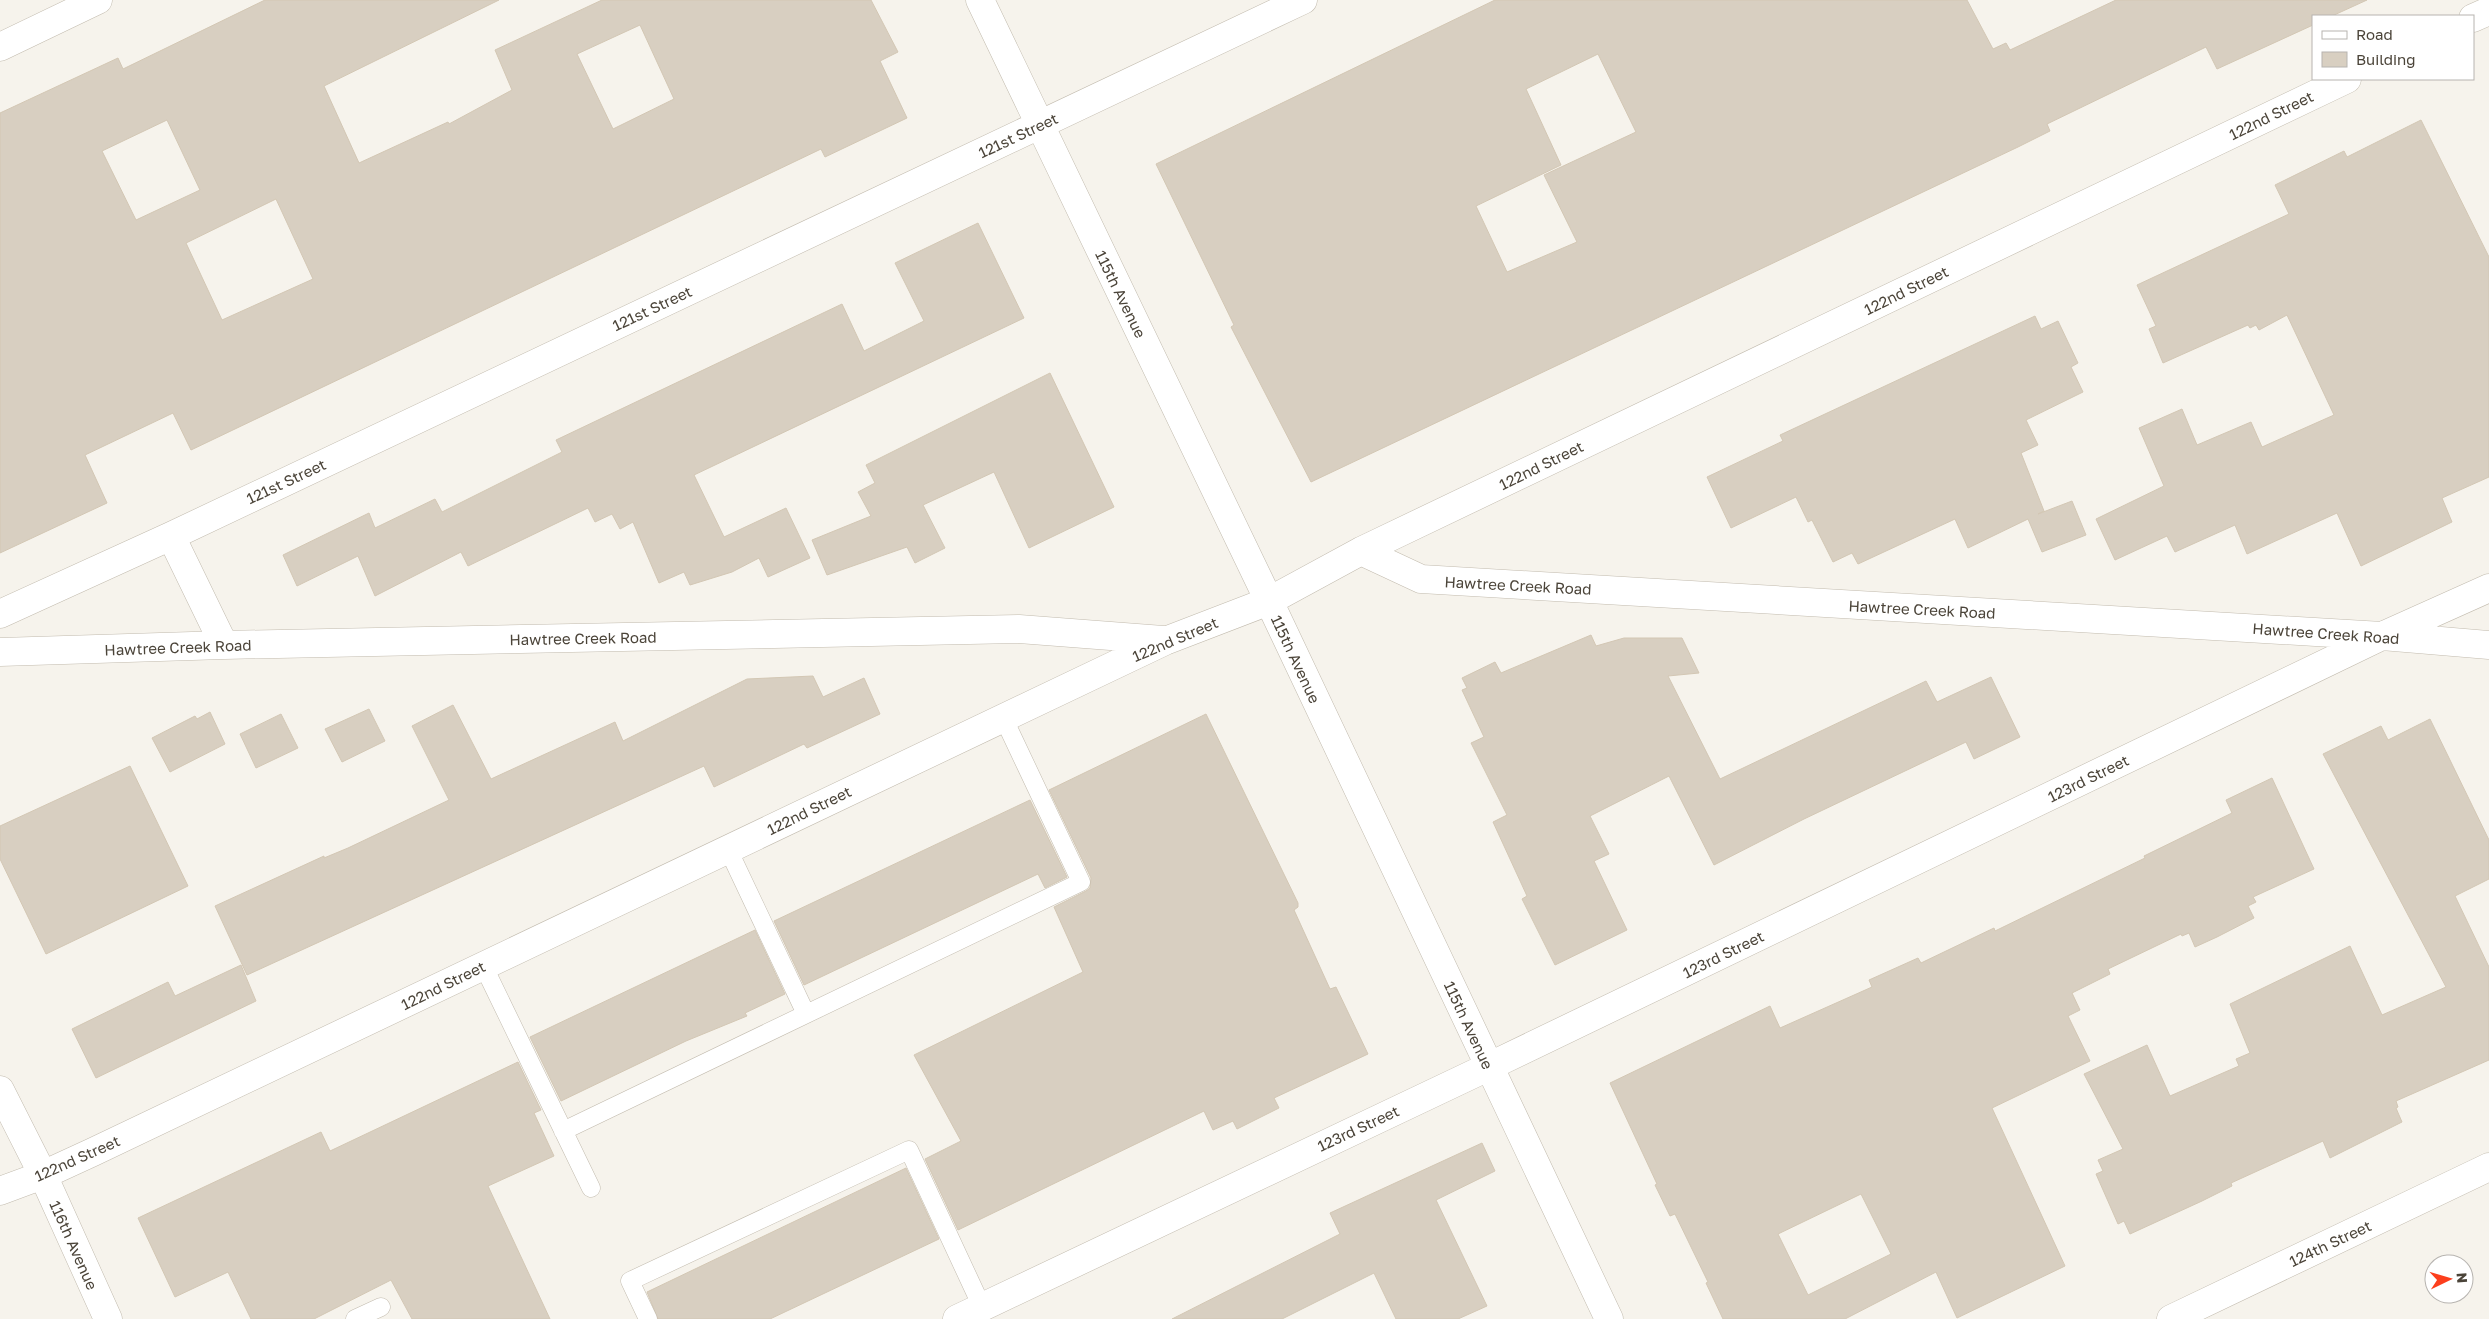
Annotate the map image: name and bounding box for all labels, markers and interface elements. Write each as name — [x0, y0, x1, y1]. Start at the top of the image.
legend — [2312, 15, 2474, 80]
text: Road — [2356, 25, 2393, 43]
text: Building — [2356, 50, 2416, 68]
street label: 122nd Street — [2226, 87, 2316, 143]
street label: 121st Street — [976, 109, 1060, 161]
street label: 115th Avenue — [1092, 247, 1150, 341]
street label: 122nd Street — [1861, 262, 1951, 318]
street label: 121st Street — [610, 282, 694, 334]
street label: 122nd Street — [1496, 437, 1586, 493]
street label: 121st Street — [244, 455, 328, 507]
street label: Hawtree Creek Road — [1444, 572, 1592, 598]
street label: Hawtree Creek Road — [1848, 596, 1996, 622]
street label: 115th Avenue — [1268, 612, 1324, 706]
street label: 122nd Street — [1129, 613, 1221, 665]
street label: Hawtree Creek Road — [2252, 619, 2400, 647]
street label: Hawtree Creek Road — [509, 628, 657, 648]
street label: Hawtree Creek Road — [104, 635, 252, 659]
street label: 123rd Street — [2045, 751, 2131, 805]
street label: 122nd Street — [764, 782, 854, 838]
street label: 123rd Street — [1680, 927, 1766, 981]
street label: 122nd Street — [398, 957, 488, 1013]
street label: 115th Avenue — [1441, 978, 1497, 1072]
street label: 123rd Street — [1314, 1101, 1402, 1155]
street label: 122nd Street — [32, 1131, 122, 1185]
street label: 116th Avenue — [46, 1198, 102, 1293]
street label: 124th Street — [2286, 1216, 2374, 1270]
north arrow — [2424, 1254, 2474, 1304]
text: N — [2454, 1272, 2471, 1284]

